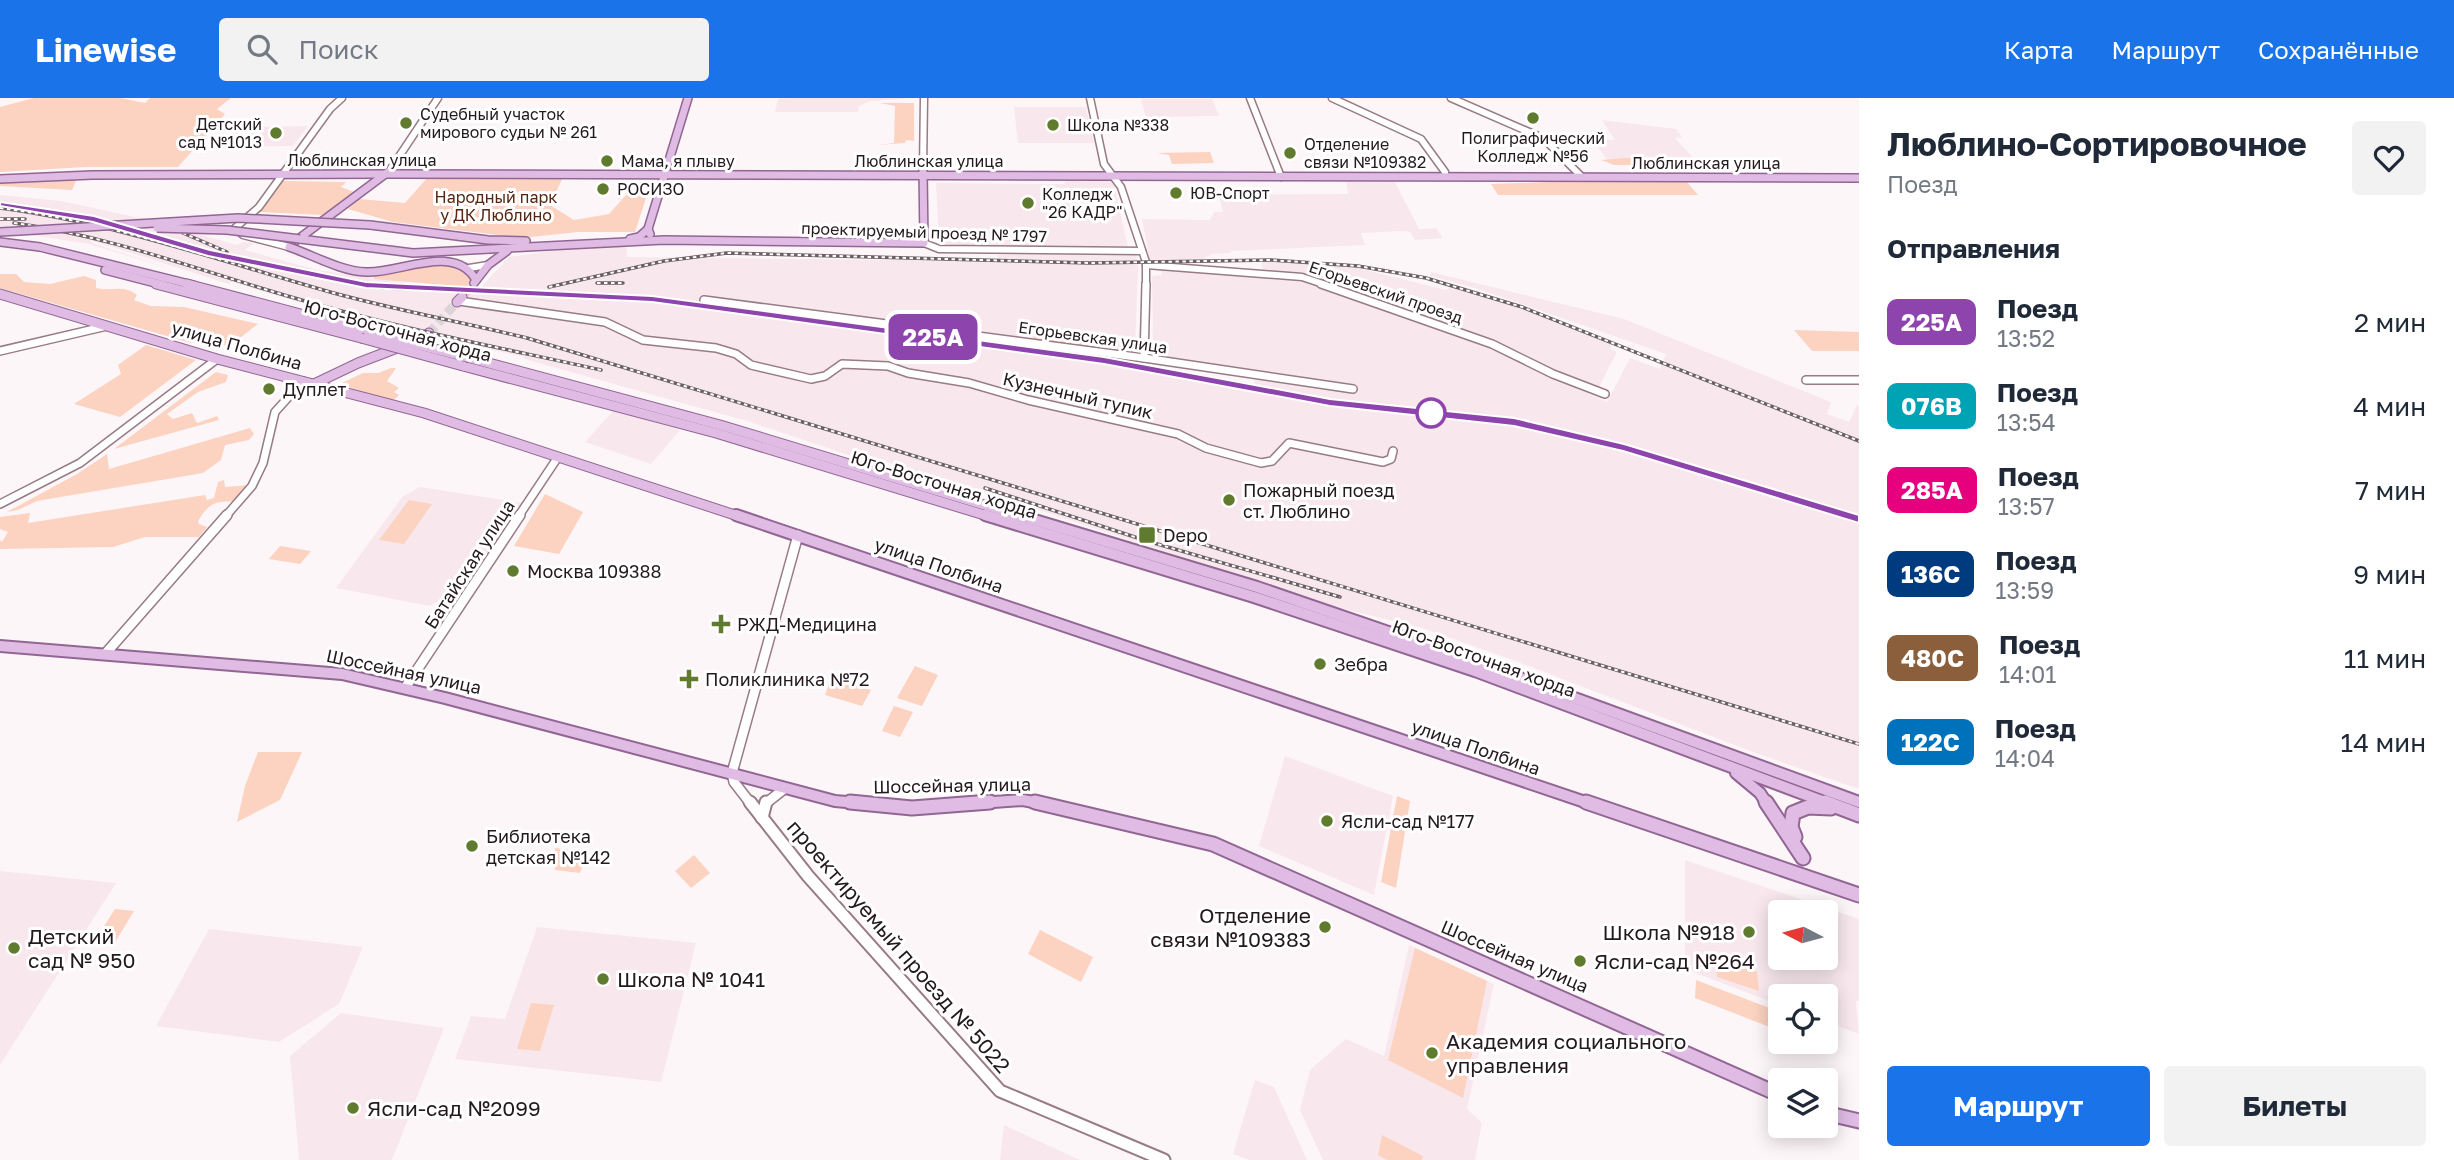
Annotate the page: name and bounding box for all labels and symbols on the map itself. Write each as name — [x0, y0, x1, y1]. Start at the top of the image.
place label: Судебный участок мирового судьи № 261 — [420, 104, 597, 142]
marker: Полиграфический Колледж №56 — [1525, 110, 1541, 126]
place label: Детский сад №1013 — [178, 114, 262, 152]
marker: Судебный участок мирового судьи № 261 — [398, 115, 414, 131]
place label: Школа №338 — [1067, 115, 1169, 135]
marker: Школа №338 — [1045, 117, 1061, 133]
marker: Детский сад №1013 — [268, 125, 284, 141]
place label: Полиграфический Колледж №56 — [1461, 128, 1605, 166]
place label: Отделение связи №109382 — [1304, 134, 1426, 172]
marker: Отделение связи №109382 — [1282, 145, 1298, 161]
street label: Люблинская улица — [288, 150, 436, 170]
place label: Мама, я плыву — [621, 151, 735, 171]
street label: Люблинская улица — [855, 151, 1003, 171]
marker: Мама, я плыву — [599, 153, 615, 169]
street label: Люблинская улица — [1632, 153, 1780, 173]
place label: РОСИЗО — [617, 179, 684, 199]
marker: РОСИЗО — [595, 181, 611, 197]
place label: ЮВ-Спорт — [1190, 183, 1270, 203]
place label: Колледж "26 КАДР" — [1042, 184, 1122, 222]
marker: ЮВ-Спорт — [1168, 185, 1184, 201]
park label: Народный парк у ДК Люблино — [434, 187, 558, 225]
marker: Колледж "26 КАДР" — [1020, 195, 1036, 211]
street label: проектируемый проезд № 1797 — [801, 218, 1047, 246]
street label: Егорьевский проезд — [1307, 256, 1466, 328]
street label: Юго-Восточная хорда — [302, 294, 494, 366]
line badge: 225А — [884, 314, 982, 360]
street label: улица Полбина — [169, 316, 305, 374]
street label: Егорьевская улица — [1017, 317, 1169, 357]
street label: Кузнечный тупик — [1001, 367, 1155, 423]
place label: Дуплет — [283, 378, 346, 400]
marker: Дуплет — [261, 381, 277, 397]
unlabelled marker — [1416, 398, 1446, 428]
street label: Юго-Восточная хорда — [848, 445, 1040, 523]
place label: Пожарный поезд ст. Люблино — [1243, 479, 1394, 522]
marker: Пожарный поезд ст. Люблино — [1221, 492, 1237, 508]
street label: Батайская улица — [419, 495, 519, 633]
place label: Depo — [1163, 524, 1208, 546]
marker: Depo — [1137, 525, 1157, 545]
street label: улица Полбина — [872, 533, 1006, 597]
place label: Москва 109388 — [527, 560, 662, 582]
marker: Москва 109388 — [505, 563, 521, 579]
place label: РЖД-Медицина — [737, 613, 877, 635]
marker: РЖД-Медицина — [711, 614, 731, 634]
street label: Юго-Восточная хорда — [1389, 615, 1579, 701]
street label: Шоссейная улица — [324, 644, 484, 698]
place label: Зебра — [1334, 653, 1388, 675]
marker: Зебра — [1312, 656, 1328, 672]
place label: Поликлиника №72 — [705, 668, 869, 690]
marker: Поликлиника №72 — [679, 669, 699, 689]
street label: улица Полбина — [1409, 715, 1543, 779]
street label: Шоссейная улица — [873, 773, 1031, 797]
place label: Ясли-сад №177 — [1341, 810, 1474, 832]
marker: Ясли-сад №177 — [1319, 813, 1335, 829]
street label: проектируемый проезд № 5022 — [782, 814, 1016, 1078]
place label: Библиотека детская №142 — [486, 825, 611, 868]
marker: Библиотека детская №142 — [464, 838, 480, 854]
north arrow — [1768, 900, 1838, 970]
place label: Отделение связи №109383 — [1150, 902, 1311, 952]
street label: Шоссейная улица — [1438, 915, 1592, 997]
marker: Отделение связи №109383 — [1317, 919, 1333, 935]
place label: Школа №918 — [1602, 919, 1735, 945]
place label: Детский сад № 950 — [28, 923, 135, 973]
marker: Школа №918 — [1741, 924, 1757, 940]
marker: Детский сад № 950 — [6, 940, 22, 956]
place label: Ясли-сад №264 — [1594, 948, 1755, 974]
marker: Ясли-сад №264 — [1572, 953, 1588, 969]
place label: Школа № 1041 — [617, 966, 765, 992]
marker: Школа № 1041 — [595, 971, 611, 987]
place label: Академия социального управления — [1446, 1028, 1686, 1078]
marker: Академия социального управления — [1424, 1045, 1440, 1061]
place label: Ясли-сад №2099 — [367, 1095, 541, 1121]
marker: Ясли-сад №2099 — [345, 1100, 361, 1116]

